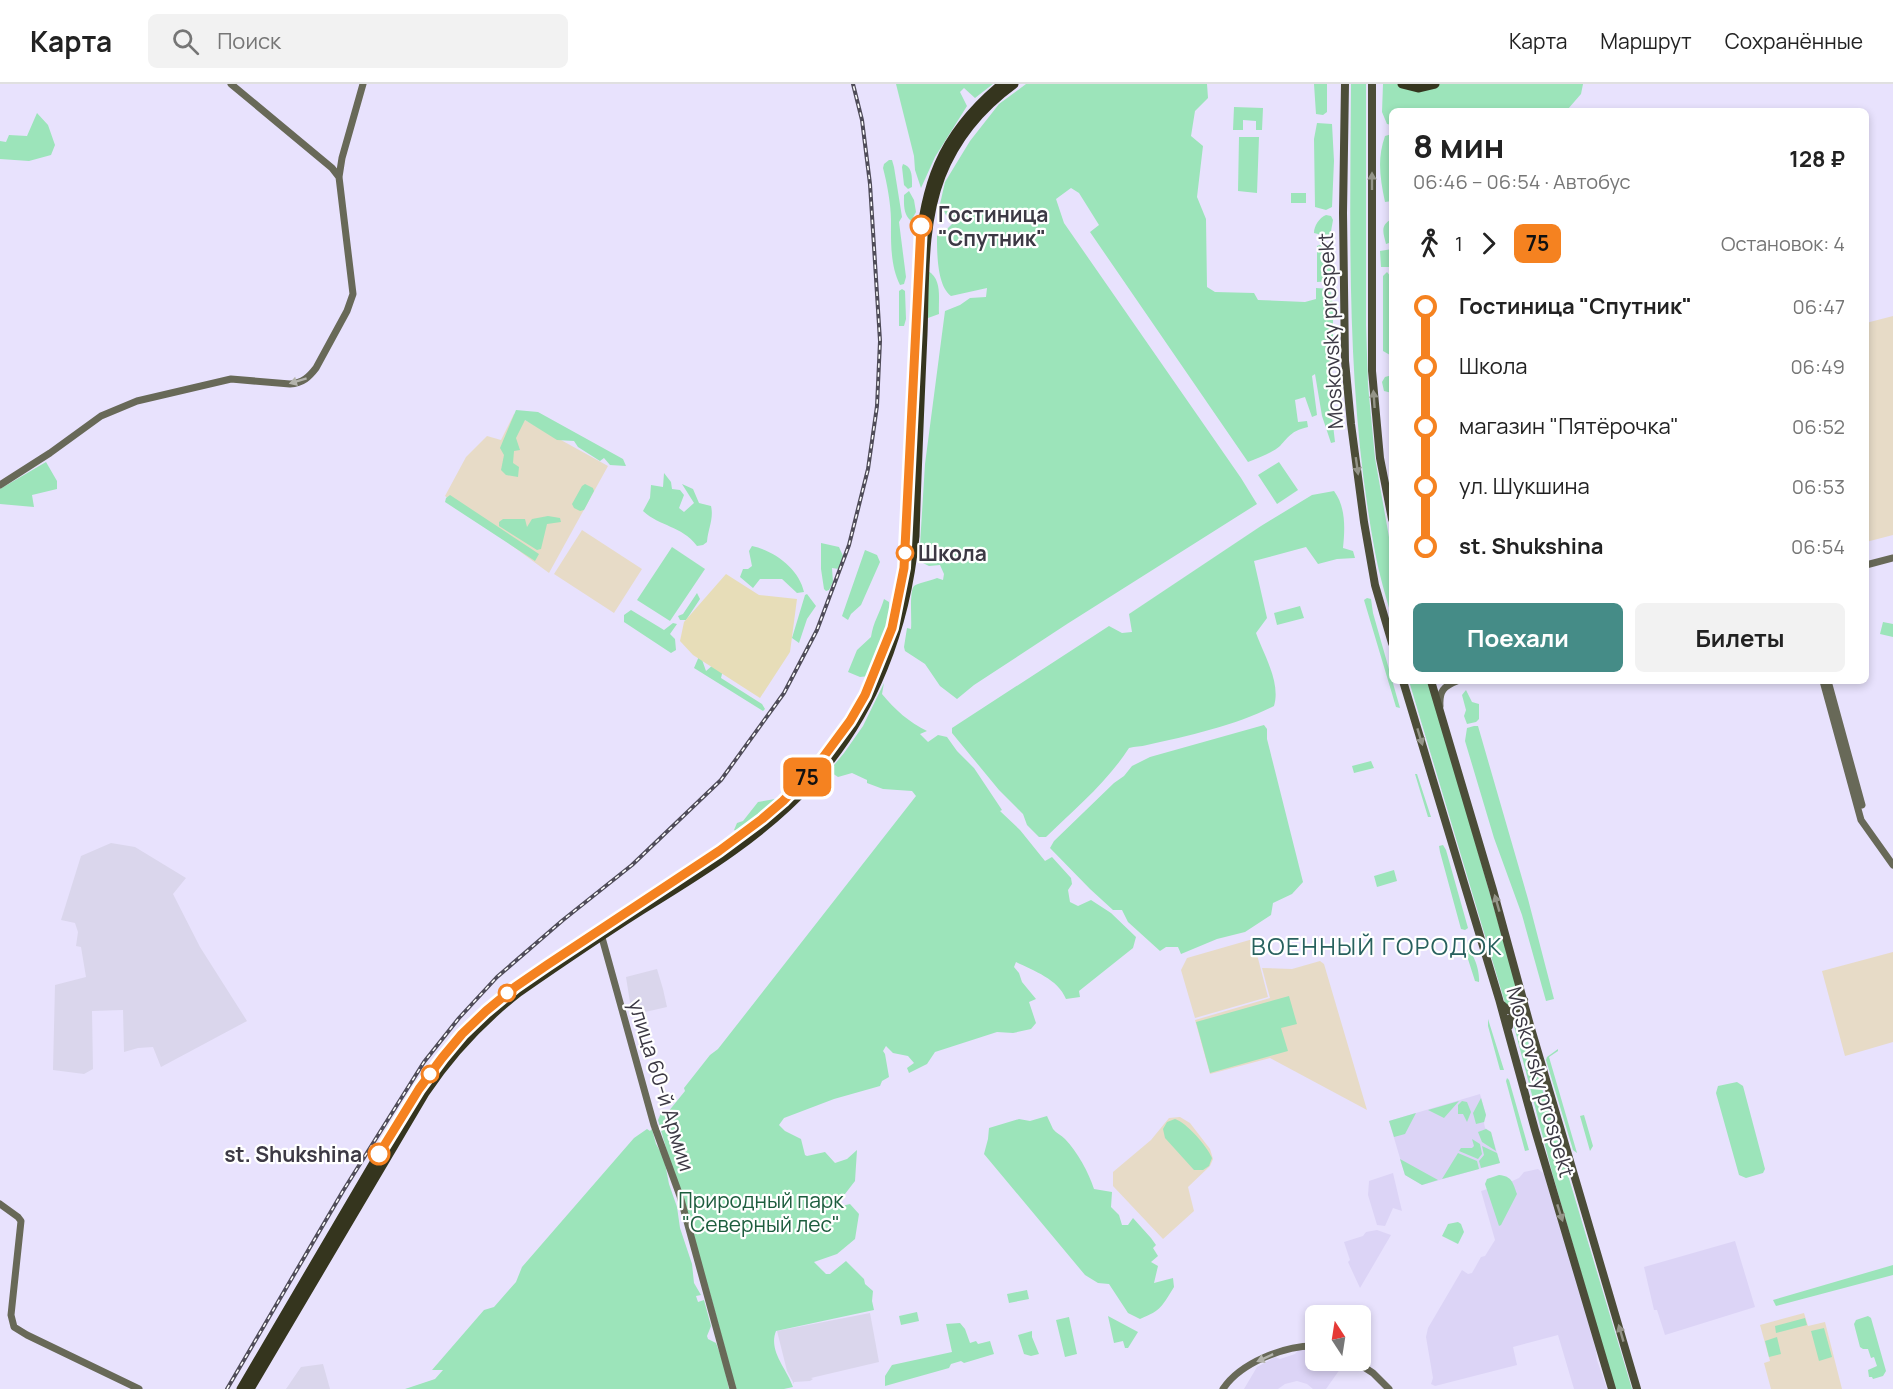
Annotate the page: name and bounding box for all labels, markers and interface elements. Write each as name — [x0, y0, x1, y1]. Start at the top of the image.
search box — [148, 14, 568, 68]
text: Карта — [30, 22, 112, 60]
icon: search — [169, 25, 202, 58]
text: Поиск — [217, 26, 281, 56]
text: Карта — [1509, 27, 1567, 55]
text: Маршрут — [1600, 27, 1692, 55]
text: Сохранённые — [1725, 27, 1863, 55]
text: 8 мин — [1413, 123, 1504, 168]
text: 128 ₽ — [1789, 144, 1845, 174]
text: 06:46 – 06:54 · Автобус — [1413, 168, 1631, 195]
one-way arrow — [1367, 172, 1377, 191]
place label: Гостиница "Спутник" — [938, 200, 1048, 252]
marker: Гостиница "Спутник" — [910, 215, 932, 237]
icon: walk — [1413, 227, 1446, 260]
icon: forward — [1472, 227, 1505, 260]
text: 75 — [1526, 229, 1549, 257]
text: 1 — [1455, 230, 1463, 257]
text: Остановок: 4 — [1721, 230, 1845, 257]
street label: Moskovsky prospekt — [1311, 232, 1349, 430]
text: Гостиница "Спутник" — [1459, 291, 1692, 321]
text: 06:47 — [1793, 293, 1845, 320]
text: Школа — [1459, 351, 1528, 381]
text: 06:49 — [1790, 353, 1845, 380]
one-way arrow — [288, 377, 306, 386]
one-way arrow — [1370, 390, 1379, 409]
text: магазин "Пятёрочка" — [1459, 411, 1679, 441]
text: 06:52 — [1792, 413, 1845, 440]
one-way arrow — [1352, 456, 1361, 475]
text: ул. Шукшина — [1459, 471, 1590, 501]
text: 06:53 — [1792, 473, 1845, 500]
text: st. Shukshina — [1459, 531, 1603, 561]
text: 06:54 — [1791, 533, 1845, 560]
place label: Школа — [918, 539, 987, 567]
marker: Школа — [896, 544, 914, 562]
button: Поехали — [1413, 603, 1623, 672]
button: Билеты — [1635, 603, 1845, 672]
one-way arrow — [1416, 728, 1425, 746]
line badge: 75 — [780, 758, 834, 796]
text: 75 — [795, 763, 819, 791]
one-way arrow — [1491, 894, 1501, 912]
district label: ВОЕННЫЙ ГОРОДОК — [1251, 929, 1503, 962]
unlabelled marker — [498, 984, 516, 1002]
street label: Moskovsky prospekt — [1500, 984, 1582, 1180]
street label: улица 60-й Армии — [623, 996, 701, 1174]
unlabelled marker — [421, 1065, 439, 1083]
place label: st. Shukshina — [224, 1140, 362, 1168]
marker: st. Shukshina — [368, 1143, 390, 1165]
park label: Природный парк "Северный лес" — [678, 1186, 844, 1238]
one-way arrow — [1555, 1204, 1565, 1222]
north arrow — [1305, 1305, 1371, 1371]
map controls — [1305, 1305, 1371, 1371]
one-way arrow — [1616, 1324, 1625, 1342]
one-way arrow — [1256, 1353, 1273, 1362]

